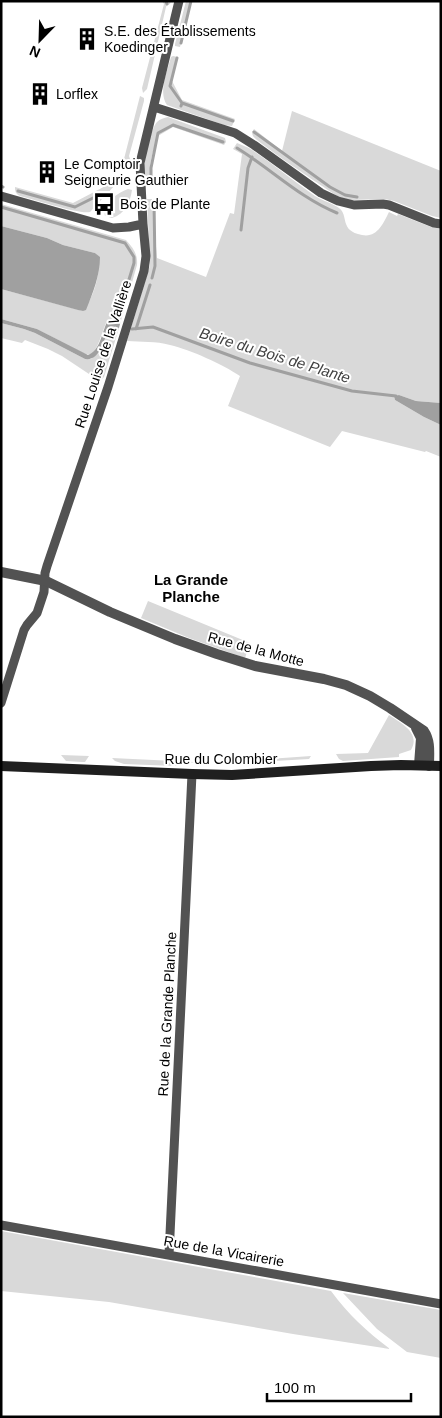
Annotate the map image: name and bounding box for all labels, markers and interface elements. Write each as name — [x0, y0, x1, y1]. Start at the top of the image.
north arrow — [15, 15, 65, 65]
place label: S.E. des Établissements Koedinger — [104, 23, 256, 55]
building icon: S.E. des Établissements Koedinger — [74, 26, 100, 52]
text: N — [27, 43, 43, 61]
building icon: Lorflex — [27, 81, 53, 107]
place label: Lorflex — [56, 86, 98, 102]
place label: Le Comptoir Seigneurie Gauthier — [64, 156, 189, 188]
building icon: Le Comptoir Seigneurie Gauthier — [34, 159, 60, 185]
bus stop icon: Bois de Plante — [91, 191, 117, 217]
place label: Bois de Plante — [120, 196, 210, 212]
street label: Rue Louise de la Vallière — [72, 278, 135, 430]
water label: Boire du Bois de Plante — [198, 324, 352, 386]
district label: La Grande Planche — [154, 571, 228, 605]
street label: Rue de la Motte — [206, 628, 306, 670]
street label: Rue du Colombier — [165, 751, 278, 767]
street label: Rue de la Grande Planche — [155, 931, 179, 1097]
street label: Rue de la Vicairerie — [163, 1233, 286, 1270]
scale bar — [267, 1370, 411, 1402]
text: 100 m — [274, 1379, 316, 1396]

